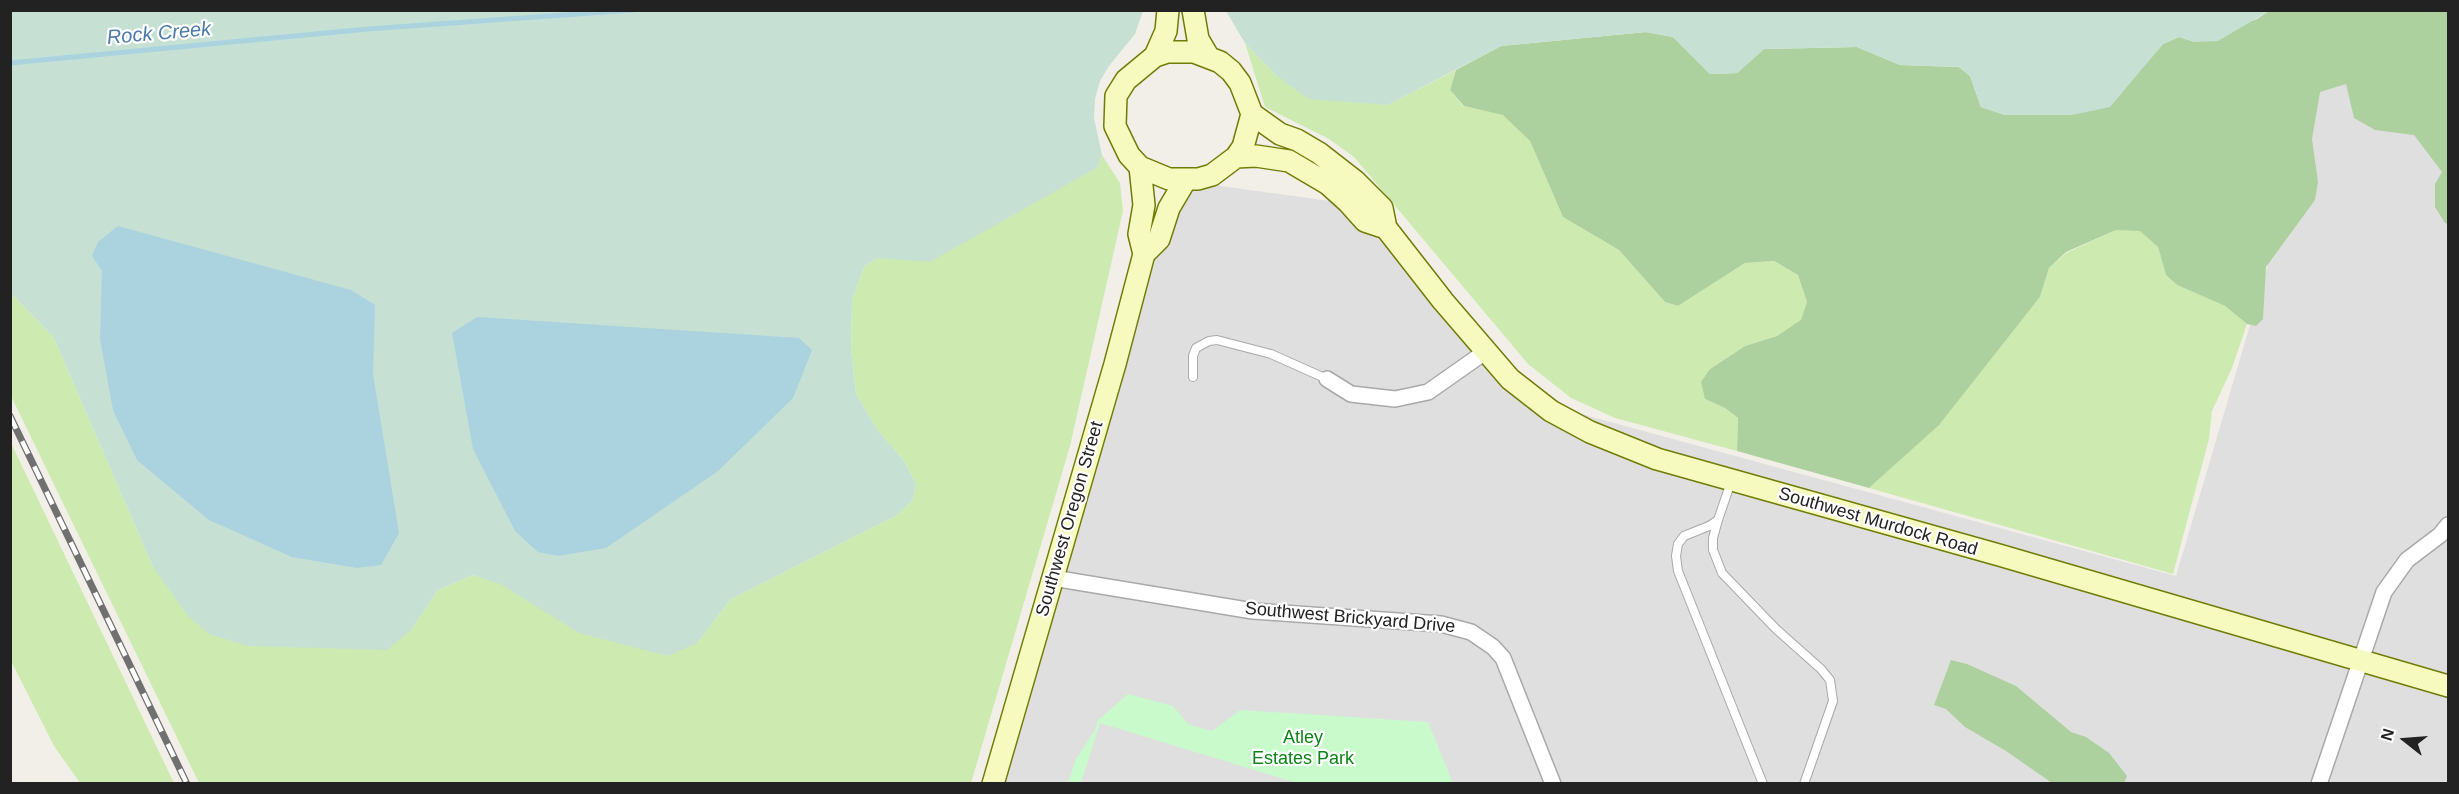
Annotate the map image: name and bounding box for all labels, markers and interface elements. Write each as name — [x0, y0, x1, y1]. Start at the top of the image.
water label: Rock Creek — [106, 17, 212, 51]
street label: Southwest Oregon Street — [1032, 419, 1108, 619]
street label: Southwest Murdock Road — [1776, 483, 1980, 561]
street label: Southwest Brickyard Drive — [1244, 598, 1456, 638]
north arrow — [2375, 710, 2435, 770]
park label: Atley Estates Park — [1252, 727, 1354, 770]
text: N — [2377, 727, 2397, 743]

